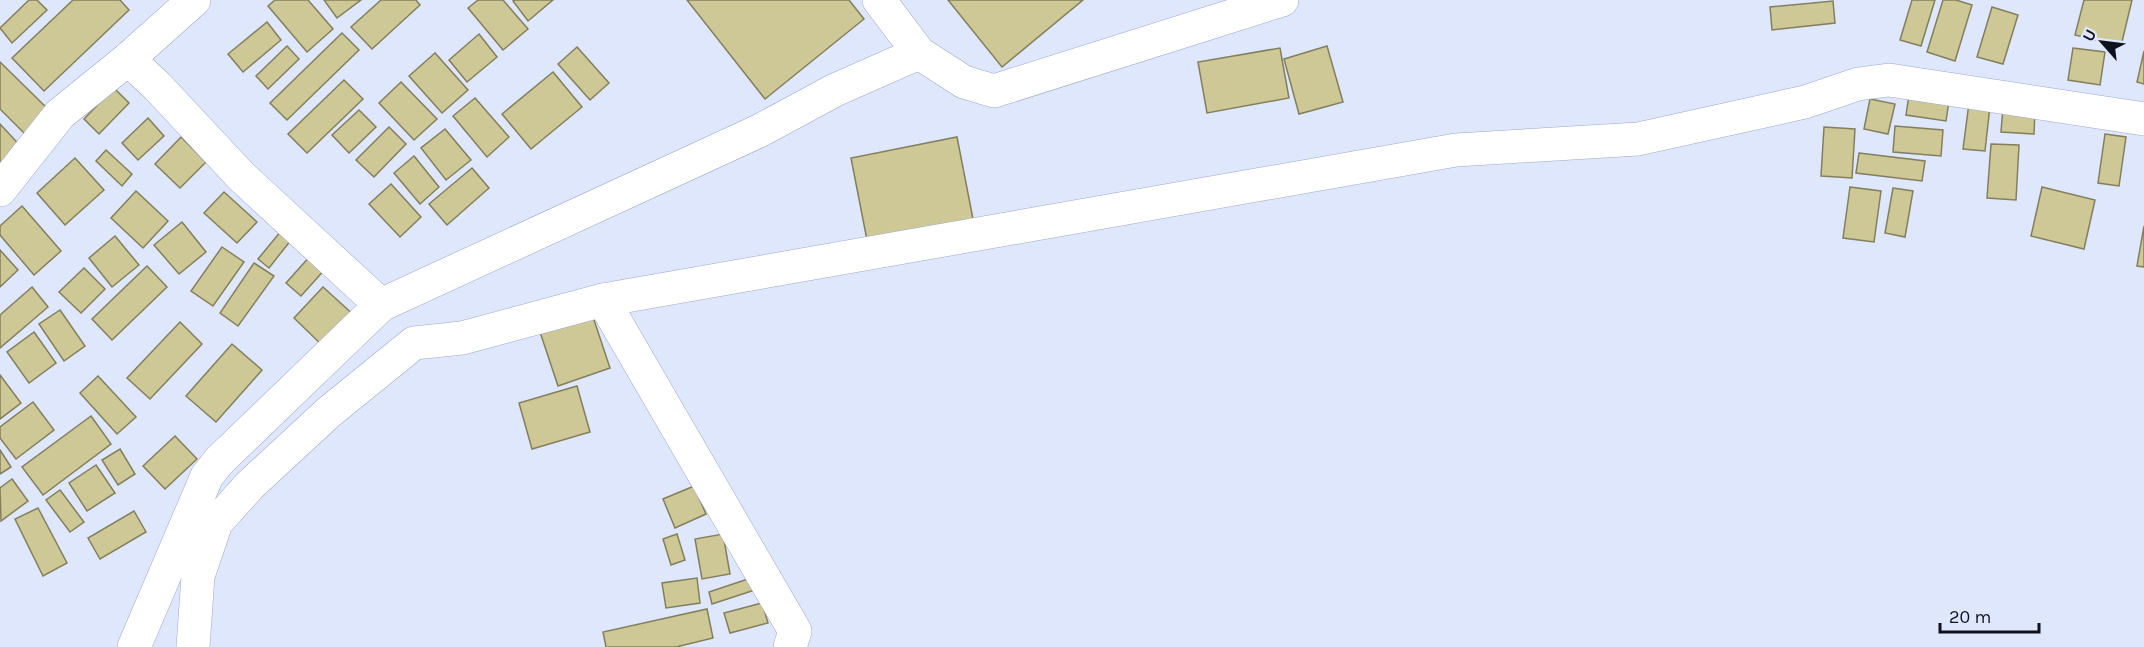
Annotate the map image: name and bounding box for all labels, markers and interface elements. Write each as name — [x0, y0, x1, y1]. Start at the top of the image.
north arrow — [2072, 12, 2132, 72]
text: U — [2078, 26, 2100, 45]
scale bar — [1940, 596, 2039, 634]
text: 20 m — [1949, 606, 1991, 628]

